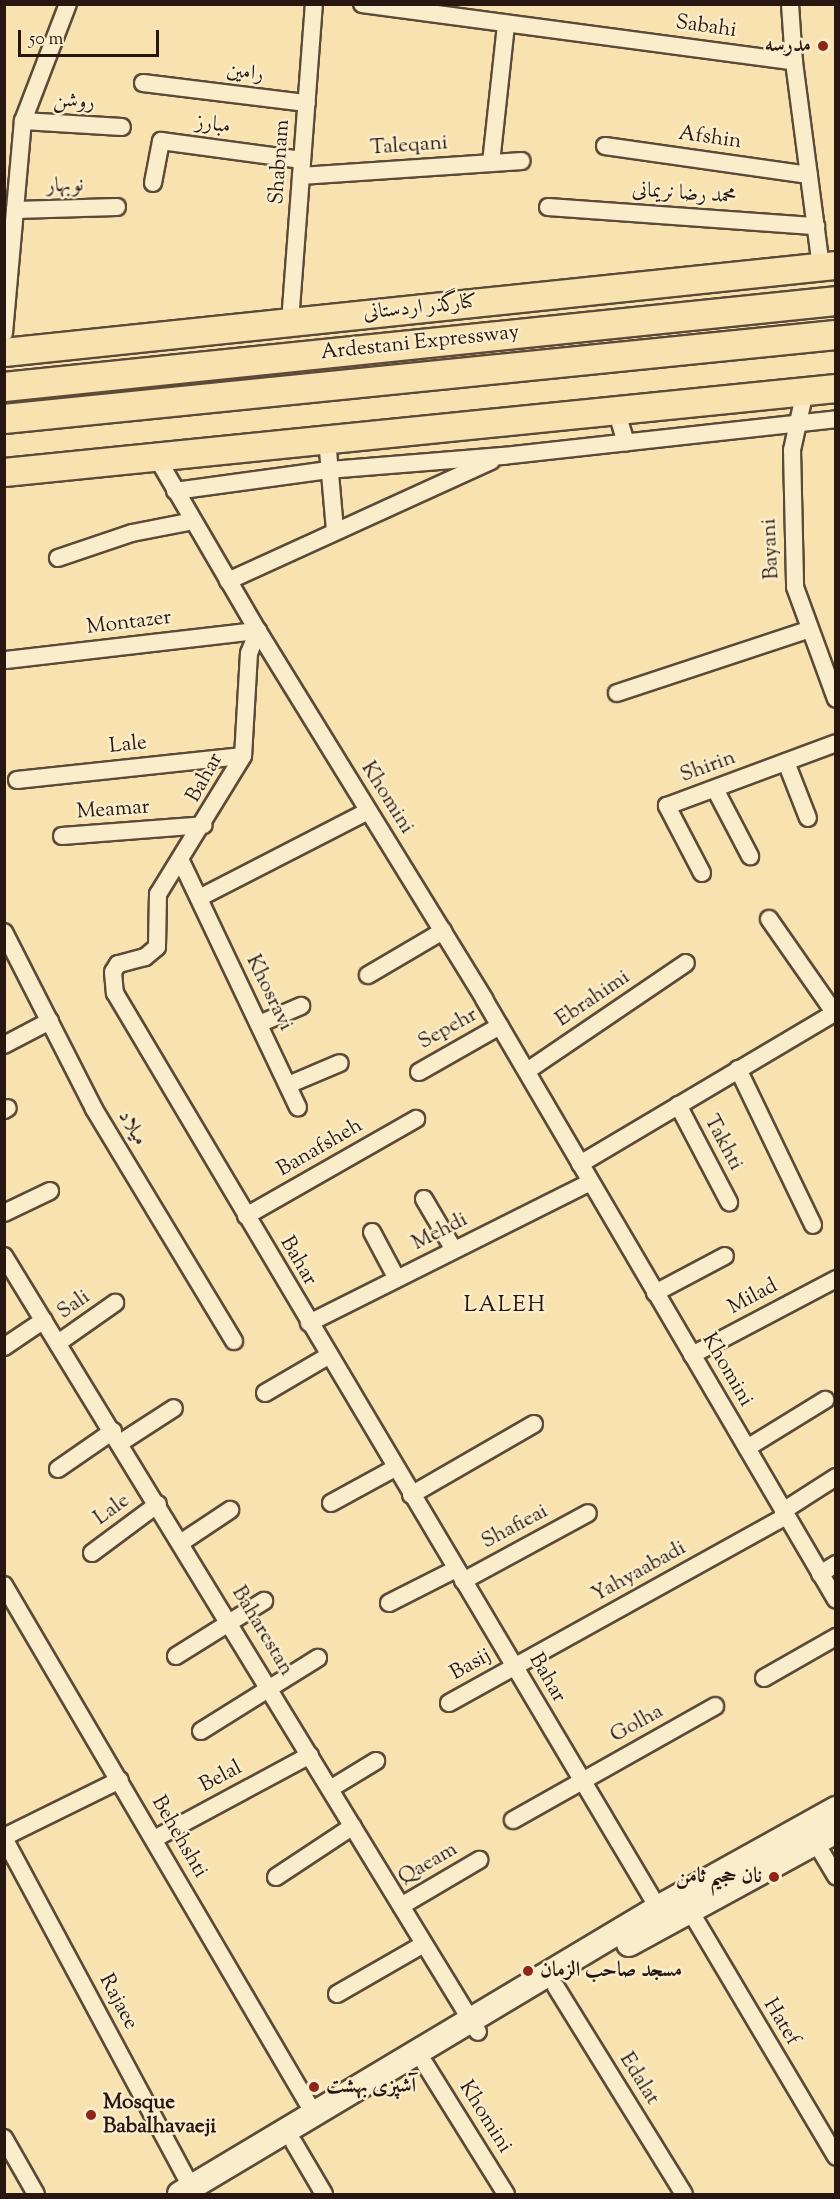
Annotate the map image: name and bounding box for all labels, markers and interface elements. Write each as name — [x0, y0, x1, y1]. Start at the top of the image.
street label: Sabahi — [674, 10, 738, 44]
scale bar — [21, 18, 162, 56]
text: 50 m — [29, 27, 63, 53]
place label: مدرسه — [765, 33, 811, 59]
marker: مدرسه — [816, 39, 830, 53]
street label: رامین — [225, 58, 265, 88]
street label: روشن — [52, 88, 96, 116]
street label: مبارز — [194, 110, 232, 140]
street label: Shabnam — [264, 119, 296, 205]
street label: Afshin — [677, 121, 743, 155]
street label: Taleqani — [369, 131, 449, 161]
street label: نوبهار — [46, 173, 84, 199]
street label: محمد رضا نریمانی — [631, 178, 737, 210]
street label: کنارگذر اردستانی — [362, 290, 478, 326]
street label: Ardestani Expressway — [320, 320, 520, 366]
street label: Bayani — [757, 518, 785, 580]
street label: Montazer — [85, 605, 173, 641]
street label: Lale — [108, 730, 148, 760]
street label: Shirin — [677, 745, 739, 789]
street label: Bahar — [181, 749, 229, 807]
street label: Khomini — [355, 757, 419, 839]
street label: Meamar — [76, 795, 150, 825]
street label: Khosravi — [240, 951, 298, 1035]
street label: Ebrahimi — [551, 965, 635, 1033]
street label: Sepehr — [414, 1003, 482, 1055]
street label: میلاد — [112, 1106, 152, 1150]
street label: Takhti — [698, 1111, 748, 1175]
street label: Banafsheh — [273, 1113, 367, 1183]
street label: Mehdi — [408, 1207, 472, 1257]
street label: Bahar — [274, 1232, 322, 1290]
street label: Milad — [724, 1274, 782, 1320]
street label: Sali — [53, 1285, 95, 1325]
district label: LALEH — [464, 1294, 546, 1320]
street label: Khomini — [696, 1329, 758, 1411]
street label: Lale — [89, 1489, 135, 1531]
street label: Shafieai — [478, 1499, 552, 1555]
street label: Yahyaabadi — [588, 1536, 690, 1608]
street label: Baharestan — [225, 1582, 299, 1680]
street label: Basij — [446, 1644, 496, 1686]
street label: Bahar — [523, 1649, 571, 1707]
street label: Golha — [606, 1699, 668, 1749]
street label: Belal — [196, 1755, 246, 1799]
street label: Behehshti — [145, 1791, 213, 1883]
street label: Qaeam — [394, 1837, 462, 1891]
place label: نان حجیم ثامن — [676, 1864, 762, 1890]
marker: نان حجیم ثامن — [767, 1870, 781, 1884]
place label: مسجد صاحب الزمان — [540, 1958, 682, 1984]
marker: مسجد صاحب الزمان — [521, 1964, 535, 1978]
street label: Rajaee — [93, 1970, 143, 2034]
street label: Hatef — [757, 1994, 805, 2050]
street label: Edalat — [613, 2048, 665, 2110]
place label: آشپزی بهشت — [326, 2074, 416, 2100]
street label: Khomini — [453, 2076, 517, 2158]
marker: آشپزی بهشت — [307, 2080, 321, 2094]
place label: Mosque Babalhavaeji — [103, 2090, 216, 2140]
marker: Mosque Babalhavaeji — [84, 2108, 98, 2122]

